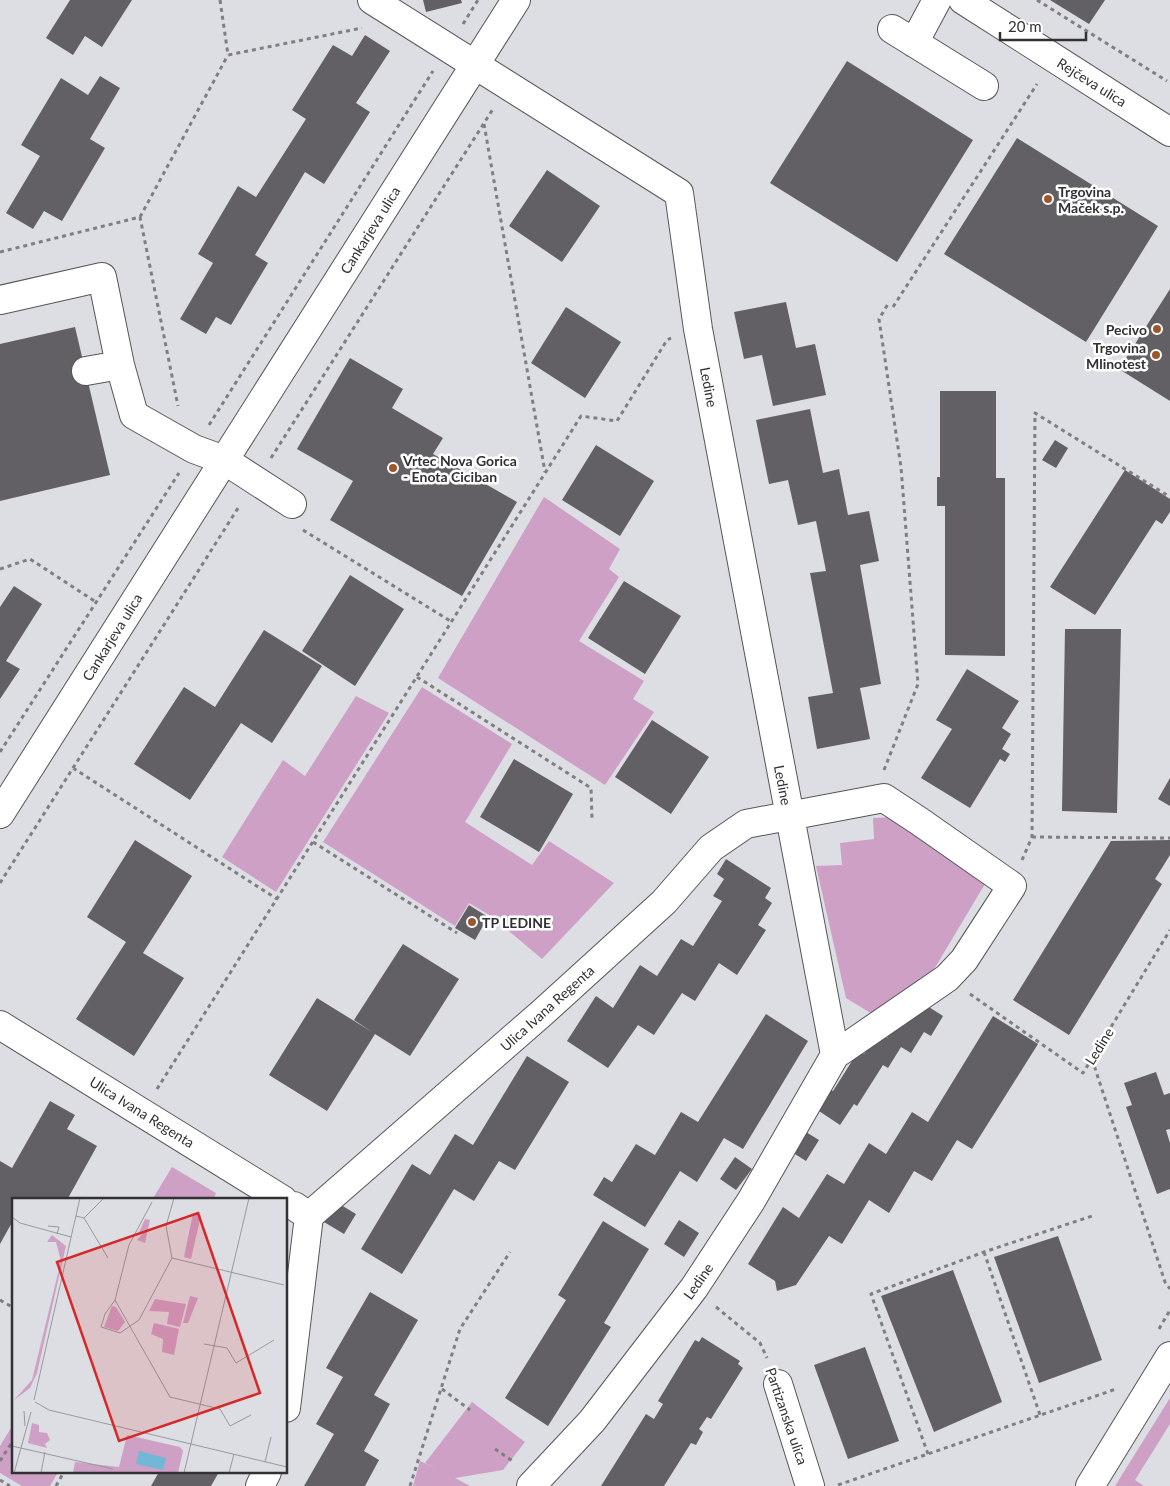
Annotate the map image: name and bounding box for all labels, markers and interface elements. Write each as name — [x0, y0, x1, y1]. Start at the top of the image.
scale bar — [1000, 10, 1086, 42]
text: 20 m — [1008, 17, 1042, 35]
street label: Rejčeva ulica — [1054, 54, 1130, 110]
street label: Cankarjeva ulica — [336, 183, 404, 277]
place label: Trgovina Maček s.p. — [1058, 183, 1124, 216]
marker: Trgovina Maček s.p. — [1042, 193, 1054, 205]
place label: Pecivo — [1106, 321, 1147, 338]
marker: Pecivo — [1151, 323, 1163, 335]
place label: Trgovina Mlinotest — [1086, 339, 1147, 372]
marker: Trgovina Mlinotest — [1150, 349, 1162, 361]
street label: Ledine — [697, 366, 721, 408]
place label: Vrtec Nova Gorica - Enota Ciciban — [402, 452, 517, 485]
marker: Vrtec Nova Gorica - Enota Ciciban — [387, 462, 399, 474]
street label: Cankarjeva ulica — [78, 590, 146, 684]
street label: Ledine — [771, 764, 795, 806]
place label: TP LEDINE — [482, 914, 551, 931]
marker: TP LEDINE — [466, 916, 478, 928]
street label: Ulica Ivana Regenta — [497, 961, 597, 1055]
street label: Ledine — [1081, 1024, 1117, 1068]
street label: Ulica Ivana Regenta — [87, 1073, 197, 1151]
inset map — [12, 1198, 288, 1474]
street label: Ledine — [679, 1260, 717, 1302]
street label: Partizanska ulica — [762, 1365, 812, 1467]

